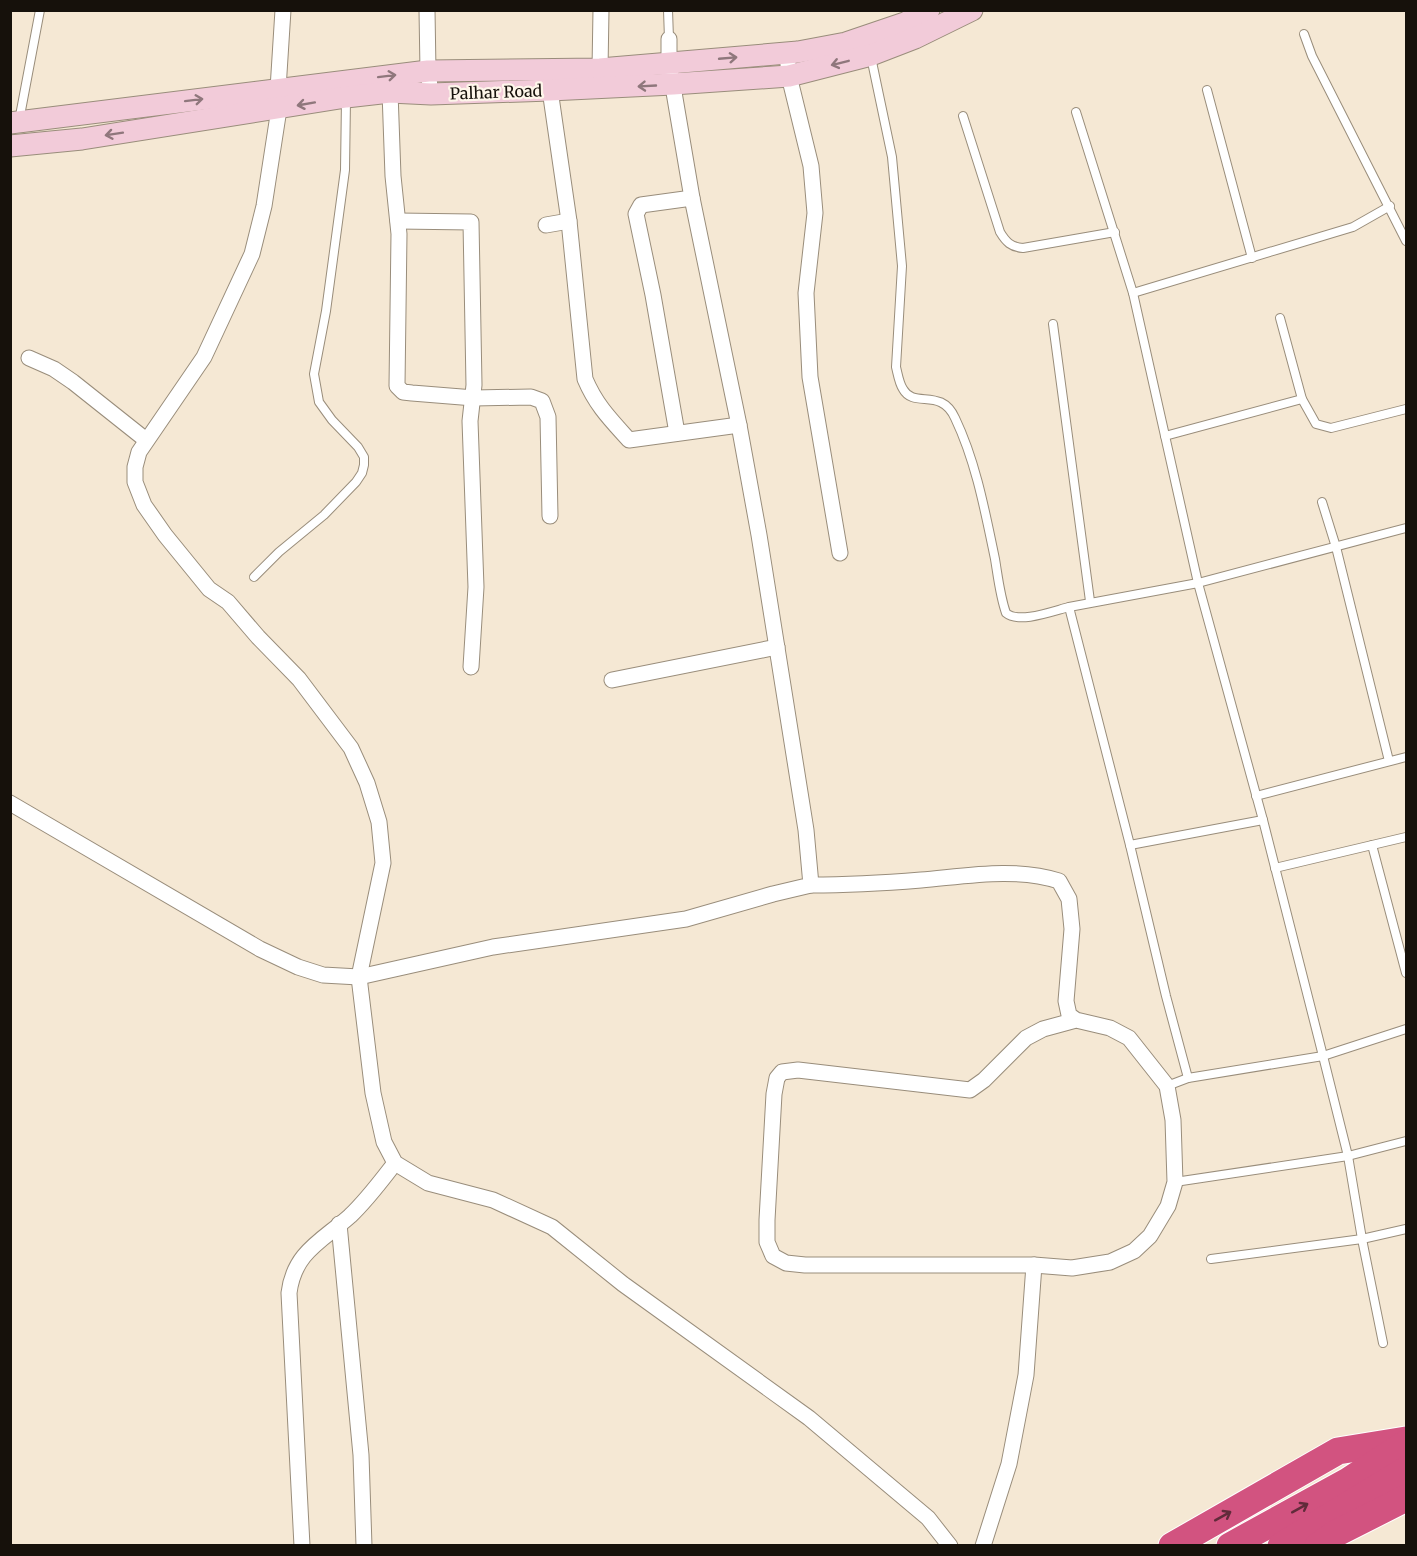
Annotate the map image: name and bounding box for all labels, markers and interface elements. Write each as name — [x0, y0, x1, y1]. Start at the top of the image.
one-way arrow — [718, 52, 738, 63]
one-way arrow — [831, 58, 850, 70]
one-way arrow — [377, 70, 397, 81]
street label: Palhar Road — [449, 80, 543, 104]
one-way arrow — [638, 80, 658, 91]
one-way arrow — [183, 94, 203, 105]
one-way arrow — [297, 99, 317, 110]
one-way arrow — [104, 129, 124, 140]
one-way arrow — [1290, 1502, 1308, 1513]
one-way arrow — [1214, 1510, 1231, 1522]

